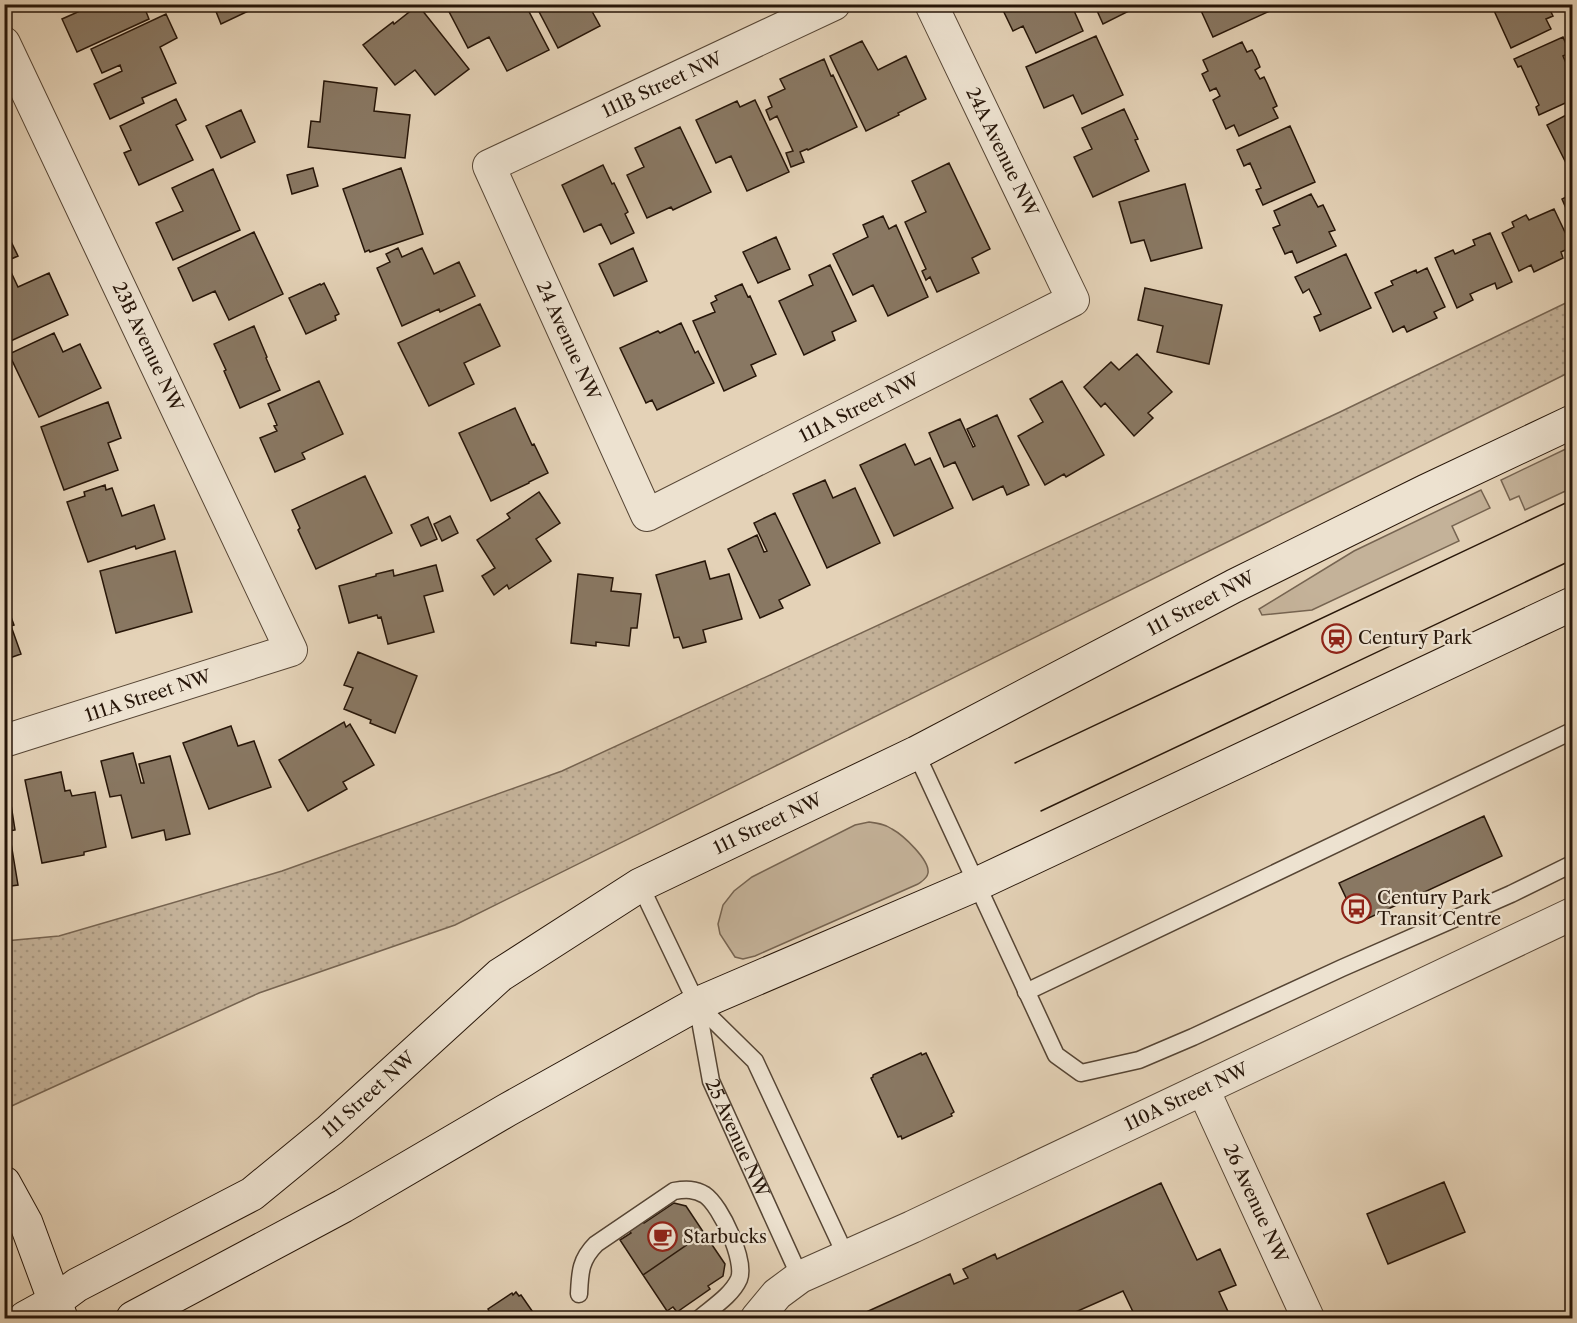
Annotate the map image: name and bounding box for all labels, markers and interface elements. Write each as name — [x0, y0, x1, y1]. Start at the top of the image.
street label: 111B Street NW — [598, 47, 727, 123]
street label: 24A Avenue NW — [961, 84, 1043, 221]
street label: 24 Avenue NW — [532, 278, 605, 405]
street label: 23B Avenue NW — [108, 279, 188, 416]
street label: 111A Street NW — [796, 368, 924, 447]
street label: 111 Street NW — [1143, 566, 1259, 641]
station icon: Century Park — [1321, 622, 1353, 654]
place label: Century Park — [1358, 627, 1473, 649]
street label: 111A Street NW — [82, 665, 215, 727]
street label: 111 Street NW — [710, 788, 827, 859]
place label: Century Park Transit Centre — [1377, 887, 1501, 930]
bus stop icon: Century Park Transit Centre — [1340, 892, 1372, 924]
street label: 111 Street NW — [318, 1046, 421, 1143]
street label: 110A Street NW — [1121, 1058, 1253, 1136]
street label: 25 Avenue NW — [701, 1076, 774, 1202]
street label: 26 Avenue NW — [1219, 1141, 1293, 1268]
cafe icon: Starbucks — [646, 1221, 678, 1253]
place label: Starbucks — [683, 1226, 767, 1248]

